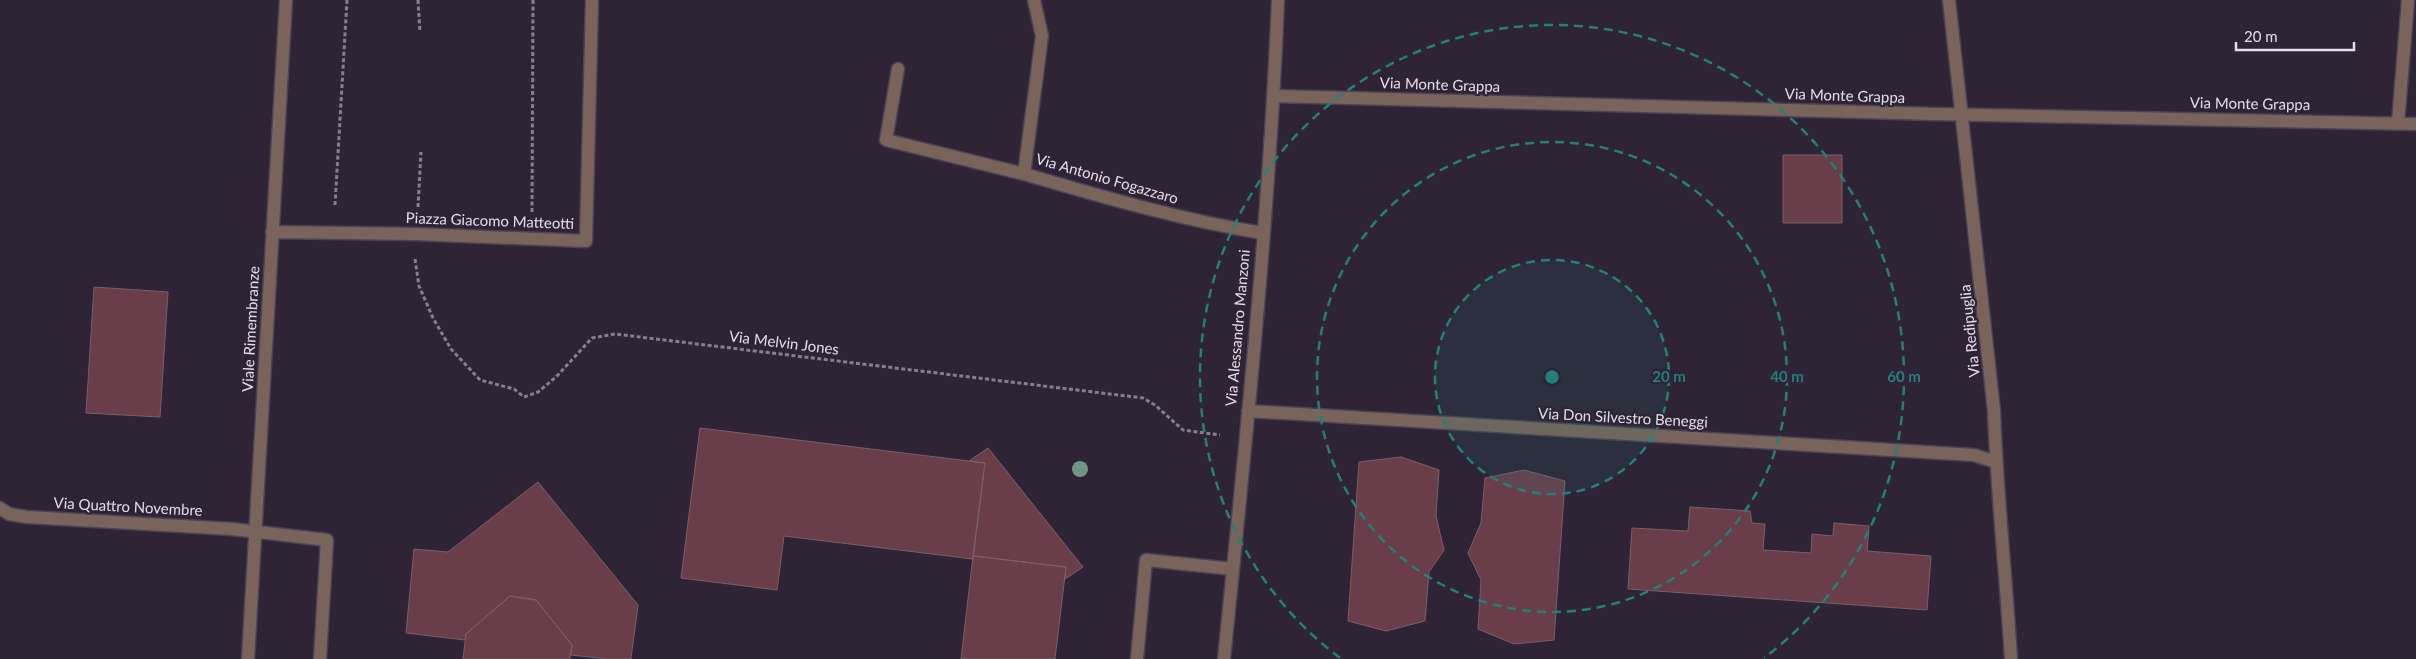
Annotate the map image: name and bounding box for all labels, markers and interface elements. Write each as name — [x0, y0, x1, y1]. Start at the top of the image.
scale bar — [2236, 20, 2354, 52]
text: 20 m — [2244, 27, 2278, 45]
street label: Via Monte Grappa — [1379, 73, 1501, 95]
street label: Via Monte Grappa — [1784, 84, 1906, 106]
street label: Via Monte Grappa — [2190, 93, 2310, 113]
street label: Via Antonio Fogazzaro — [1034, 149, 1181, 207]
street label: Piazza Giacomo Matteotti — [405, 208, 575, 232]
street label: Via Alessandro Manzoni — [1221, 249, 1253, 407]
street label: Viale Rimembranze — [238, 265, 262, 392]
street label: Via Redipuglia — [1955, 284, 1983, 378]
street label: Via Melvin Jones — [728, 326, 840, 358]
text: 20 m — [1652, 367, 1686, 385]
text: 40 m — [1770, 367, 1804, 385]
text: 60 m — [1887, 367, 1921, 385]
centre of rings — [1543, 368, 1561, 386]
street label: Via Don Silvestro Beneggi — [1538, 404, 1708, 430]
street label: Via Quattro Novembre — [53, 493, 203, 519]

